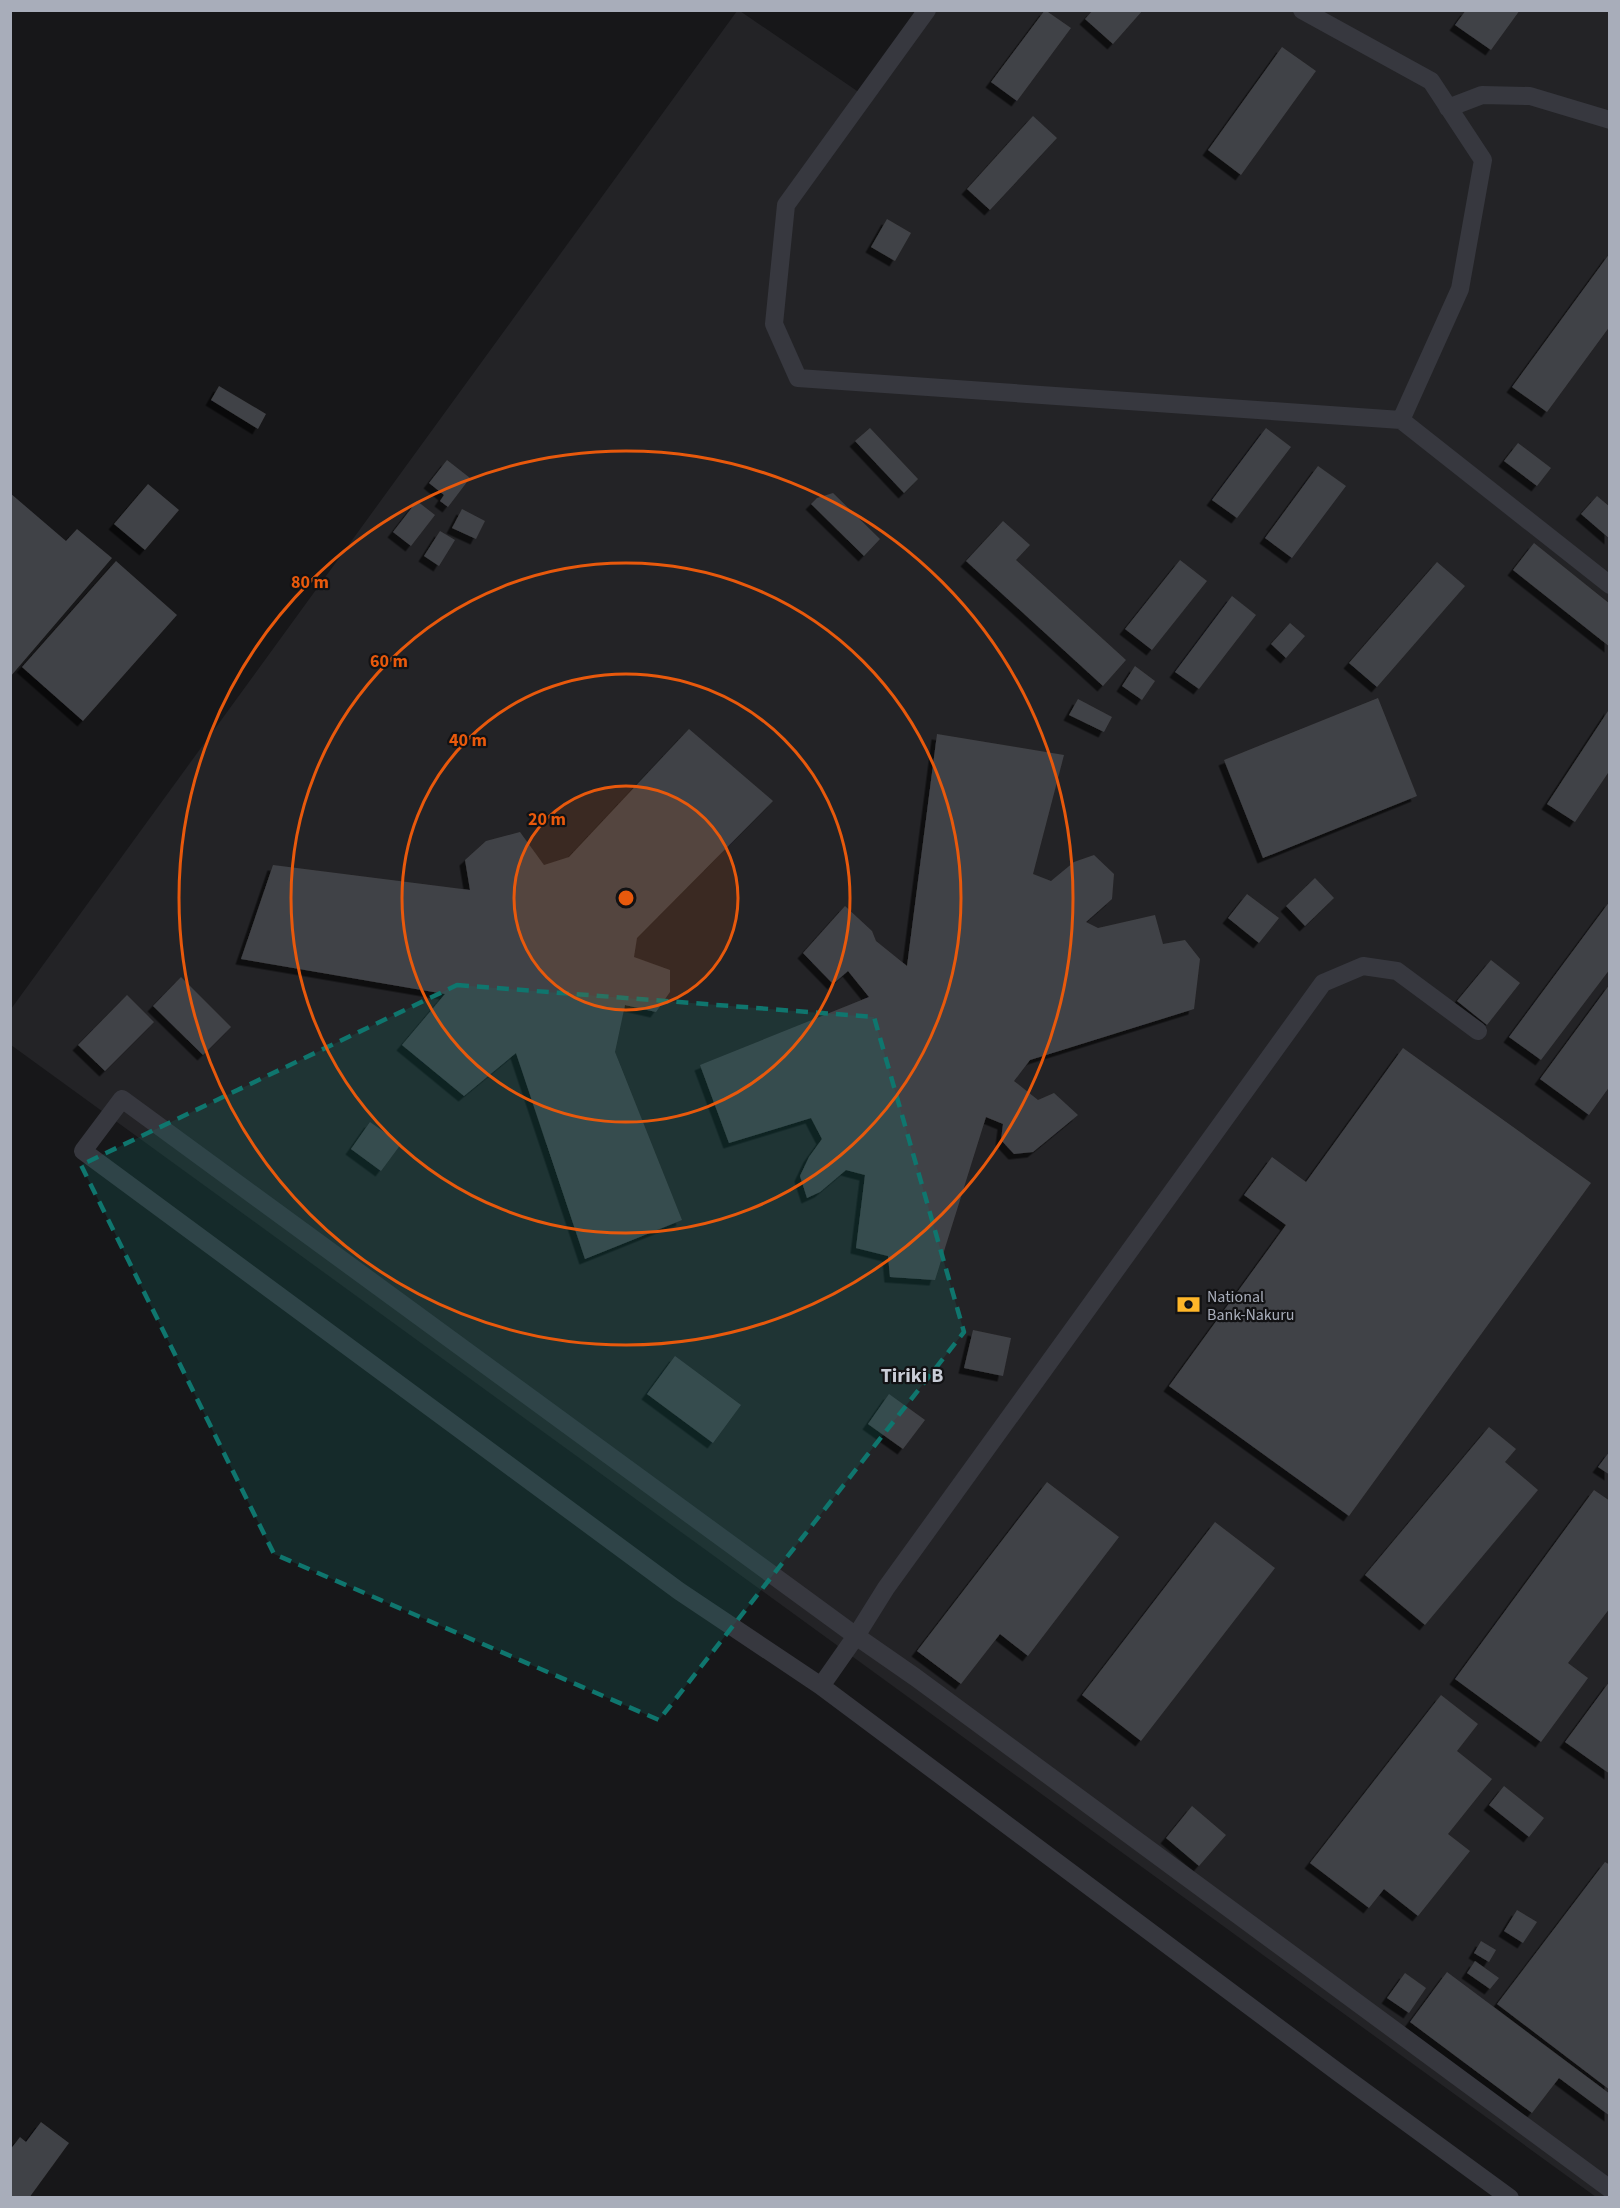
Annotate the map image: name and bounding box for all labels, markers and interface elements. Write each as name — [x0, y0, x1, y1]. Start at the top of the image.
text: 80 m — [291, 570, 329, 595]
text: 60 m — [370, 649, 408, 674]
text: 40 m — [449, 728, 487, 753]
text: 20 m — [528, 807, 566, 832]
centre of rings — [616, 888, 636, 908]
place label: National Bank-Nakuru — [1207, 1286, 1295, 1326]
bank icon: National Bank-Nakuru — [1176, 1292, 1202, 1318]
district label: Tiriki B — [881, 1362, 943, 1390]

